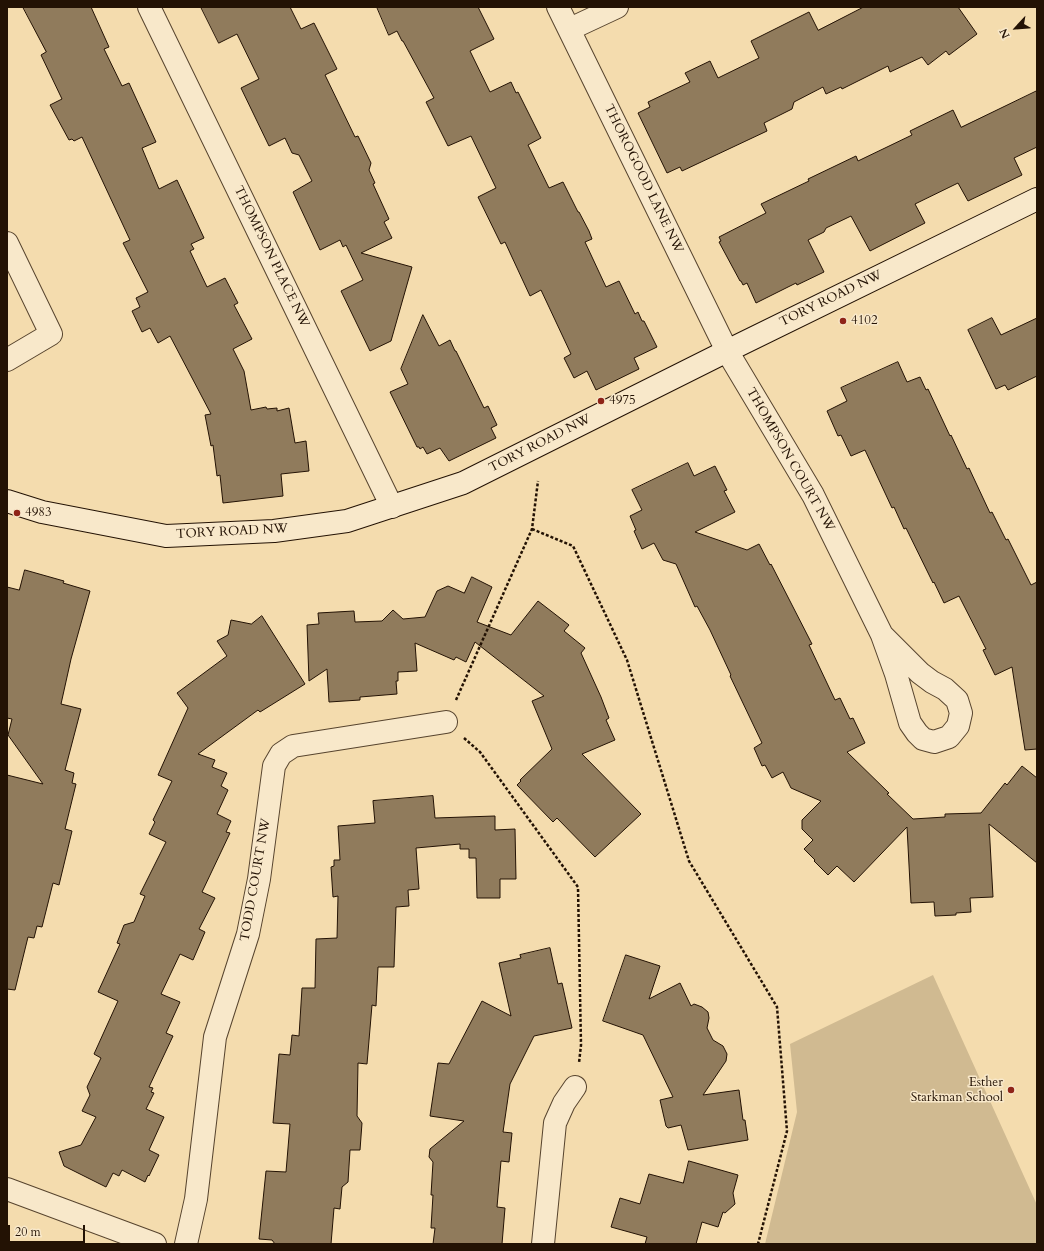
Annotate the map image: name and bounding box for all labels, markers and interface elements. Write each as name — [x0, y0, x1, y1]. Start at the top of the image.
north arrow — [996, 8, 1036, 48]
text: N — [996, 26, 1014, 41]
street label: THOROGOOD LANE NW — [600, 102, 686, 256]
street label: THOMPSON PLACE NW — [230, 184, 312, 330]
street label: TORY ROAD NW — [777, 267, 885, 331]
place label: 4102 — [851, 313, 878, 329]
marker: 4102 — [838, 316, 848, 326]
street label: THOMPSON COURT NW — [742, 385, 838, 535]
place label: 4975 — [609, 393, 636, 409]
marker: 4975 — [596, 396, 606, 406]
street label: TORY ROAD NW — [487, 412, 593, 476]
place label: 4983 — [25, 505, 52, 521]
marker: 4983 — [12, 508, 22, 518]
street label: TORY ROAD NW — [176, 521, 288, 543]
street label: TODD COURT NW — [237, 817, 275, 943]
place label: Esther Starkman School — [911, 1075, 1003, 1106]
marker: Esther Starkman School — [1006, 1085, 1016, 1095]
scale bar — [10, 1217, 87, 1243]
text: 20 m — [15, 1224, 41, 1240]

